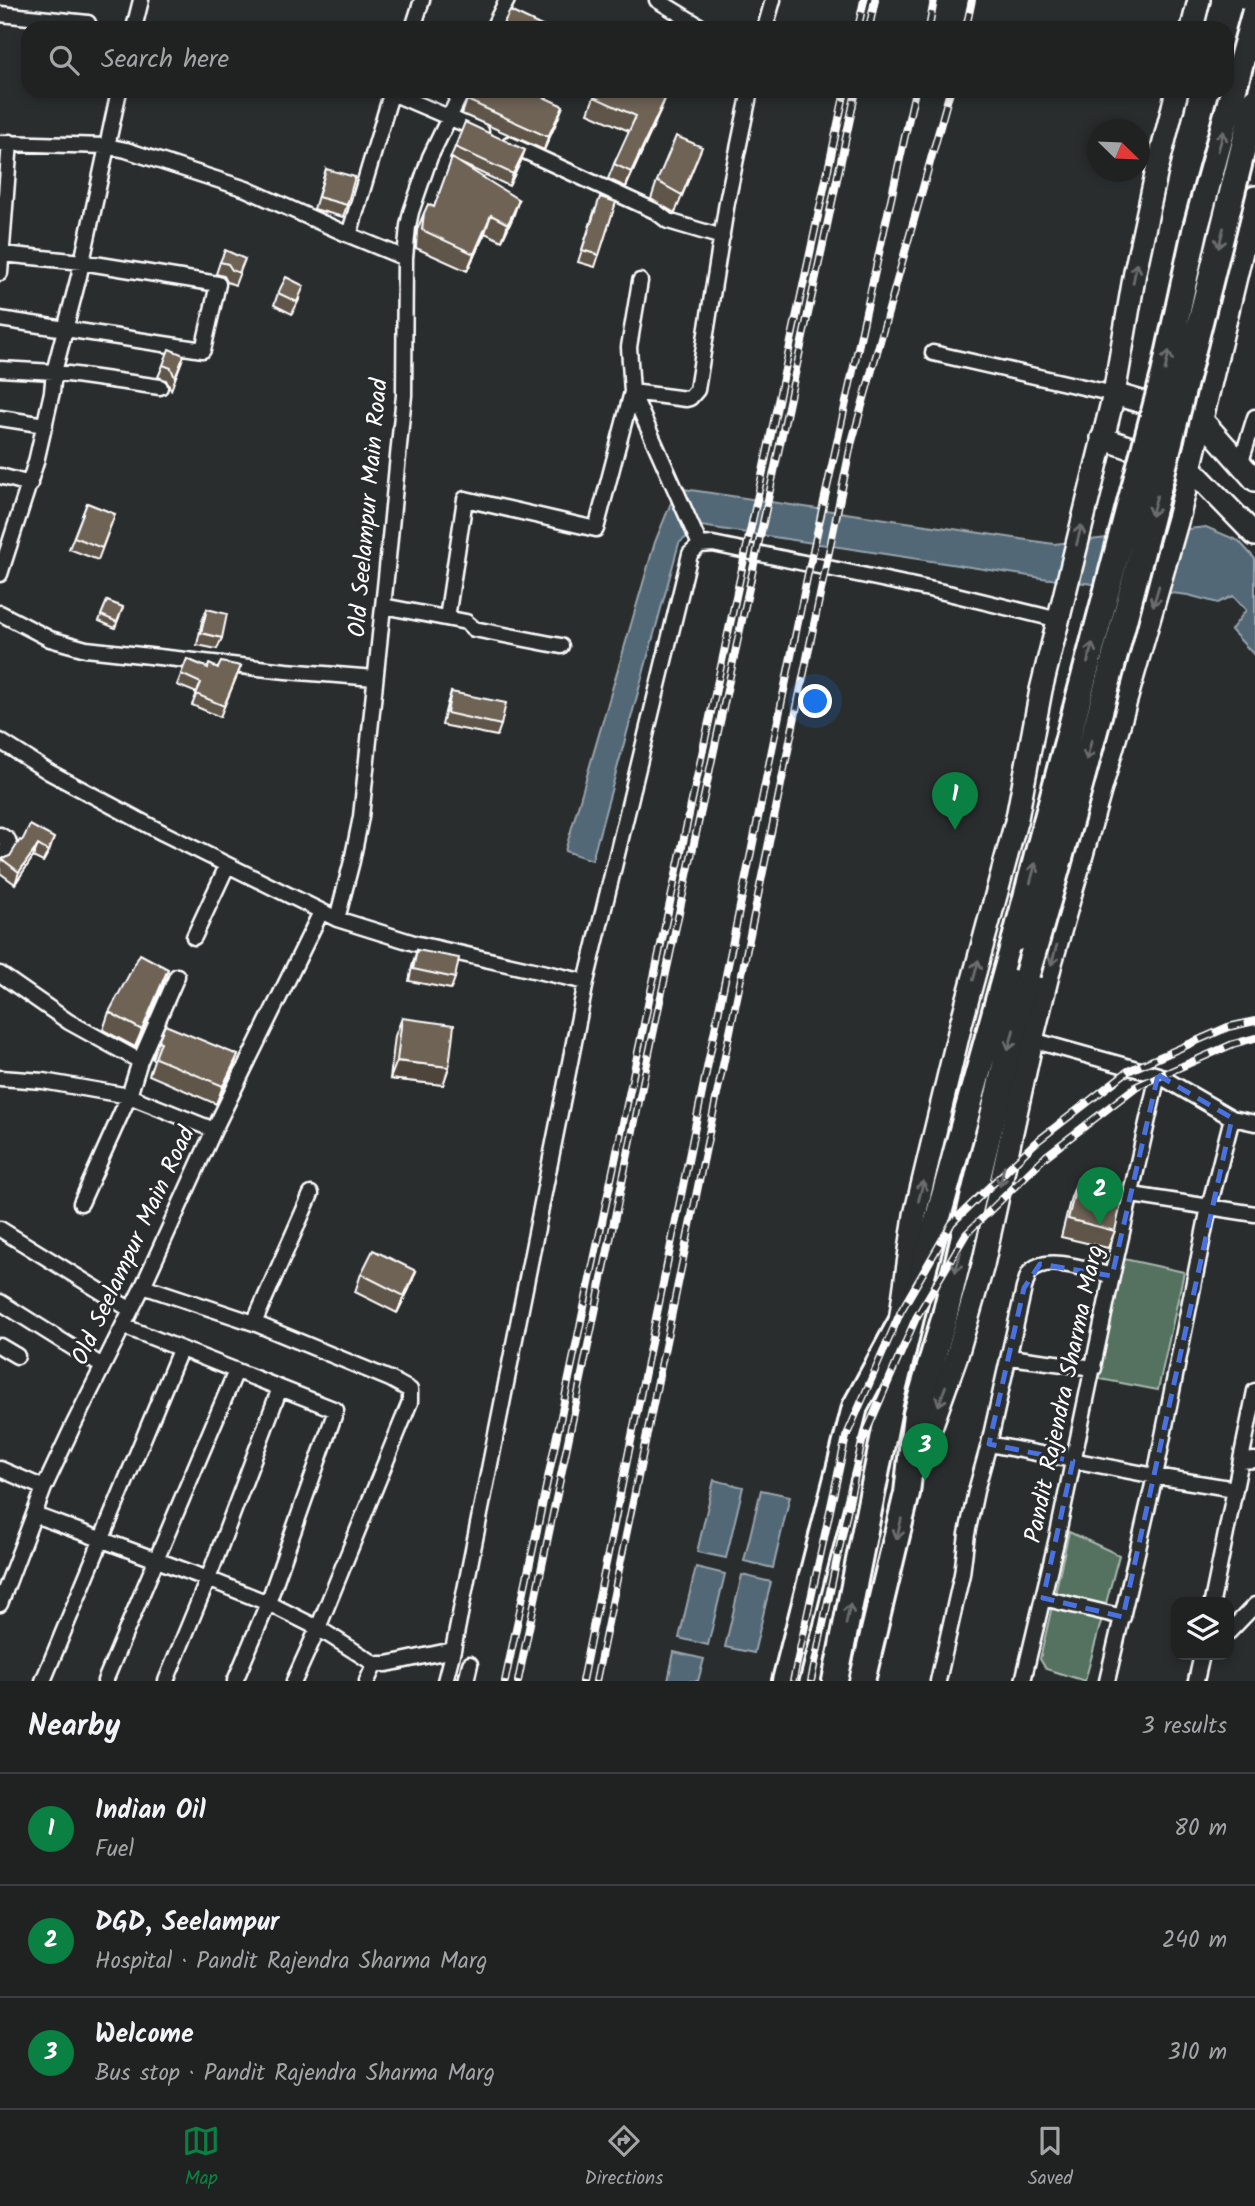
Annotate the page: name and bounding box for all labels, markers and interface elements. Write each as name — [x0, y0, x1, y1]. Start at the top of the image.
search box — [21, 21, 1234, 98]
text: Search here — [101, 39, 229, 81]
icon: search — [45, 41, 83, 79]
north arrow — [1087, 119, 1150, 182]
one-way arrow — [1215, 130, 1228, 152]
one-way arrow — [1214, 226, 1227, 249]
one-way arrow — [1128, 262, 1142, 285]
one-way arrow — [1161, 351, 1174, 373]
street label: Old Seelampur Main Road — [338, 376, 400, 639]
one-way arrow — [1147, 494, 1160, 517]
one-way arrow — [1073, 524, 1086, 547]
one-way arrow — [1149, 584, 1162, 607]
one-way arrow — [1084, 642, 1097, 665]
your location — [798, 684, 832, 718]
one-way arrow — [1082, 738, 1095, 760]
pin: 1 — [932, 772, 978, 830]
one-way arrow — [1027, 862, 1040, 884]
one-way arrow — [1046, 944, 1059, 966]
one-way arrow — [970, 960, 983, 982]
one-way arrow — [1004, 1029, 1017, 1051]
street label: Old Seelampur Main Road — [61, 1119, 207, 1372]
one-way arrow — [995, 1165, 1008, 1187]
pin: 2 — [1077, 1167, 1123, 1225]
one-way arrow — [915, 1180, 928, 1203]
street label: Pandit Rajendra Sharma Marg — [1014, 1241, 1116, 1547]
one-way arrow — [951, 1250, 964, 1272]
one-way arrow — [935, 1384, 947, 1406]
pin: 3 — [902, 1423, 948, 1481]
one-way arrow — [892, 1517, 905, 1540]
map controls — [1171, 1597, 1234, 1660]
button: layers — [1171, 1597, 1234, 1660]
one-way arrow — [842, 1603, 855, 1626]
text: Nearby — [28, 1703, 120, 1751]
text: 3 results — [1141, 1709, 1227, 1745]
text: Indian Oil — [95, 1790, 206, 1832]
text: 1 — [48, 1811, 54, 1847]
text: 80 m — [1174, 1811, 1227, 1847]
text: Fuel — [95, 1832, 134, 1868]
text: DGD, Seelampur — [95, 1902, 279, 1944]
text: 2 — [44, 1923, 58, 1959]
text: 240 m — [1162, 1923, 1227, 1959]
text: Hospital · Pandit Rajendra Sharma Marg — [95, 1944, 487, 1980]
text: Welcome — [95, 2014, 194, 2056]
text: 3 — [45, 2035, 57, 2071]
text: 310 m — [1168, 2035, 1227, 2071]
text: Bus stop · Pandit Rajendra Sharma Marg — [95, 2056, 495, 2092]
tab: Map — [182, 2122, 220, 2194]
tab: Directions — [585, 2122, 663, 2194]
tab: Saved — [1028, 2122, 1073, 2194]

